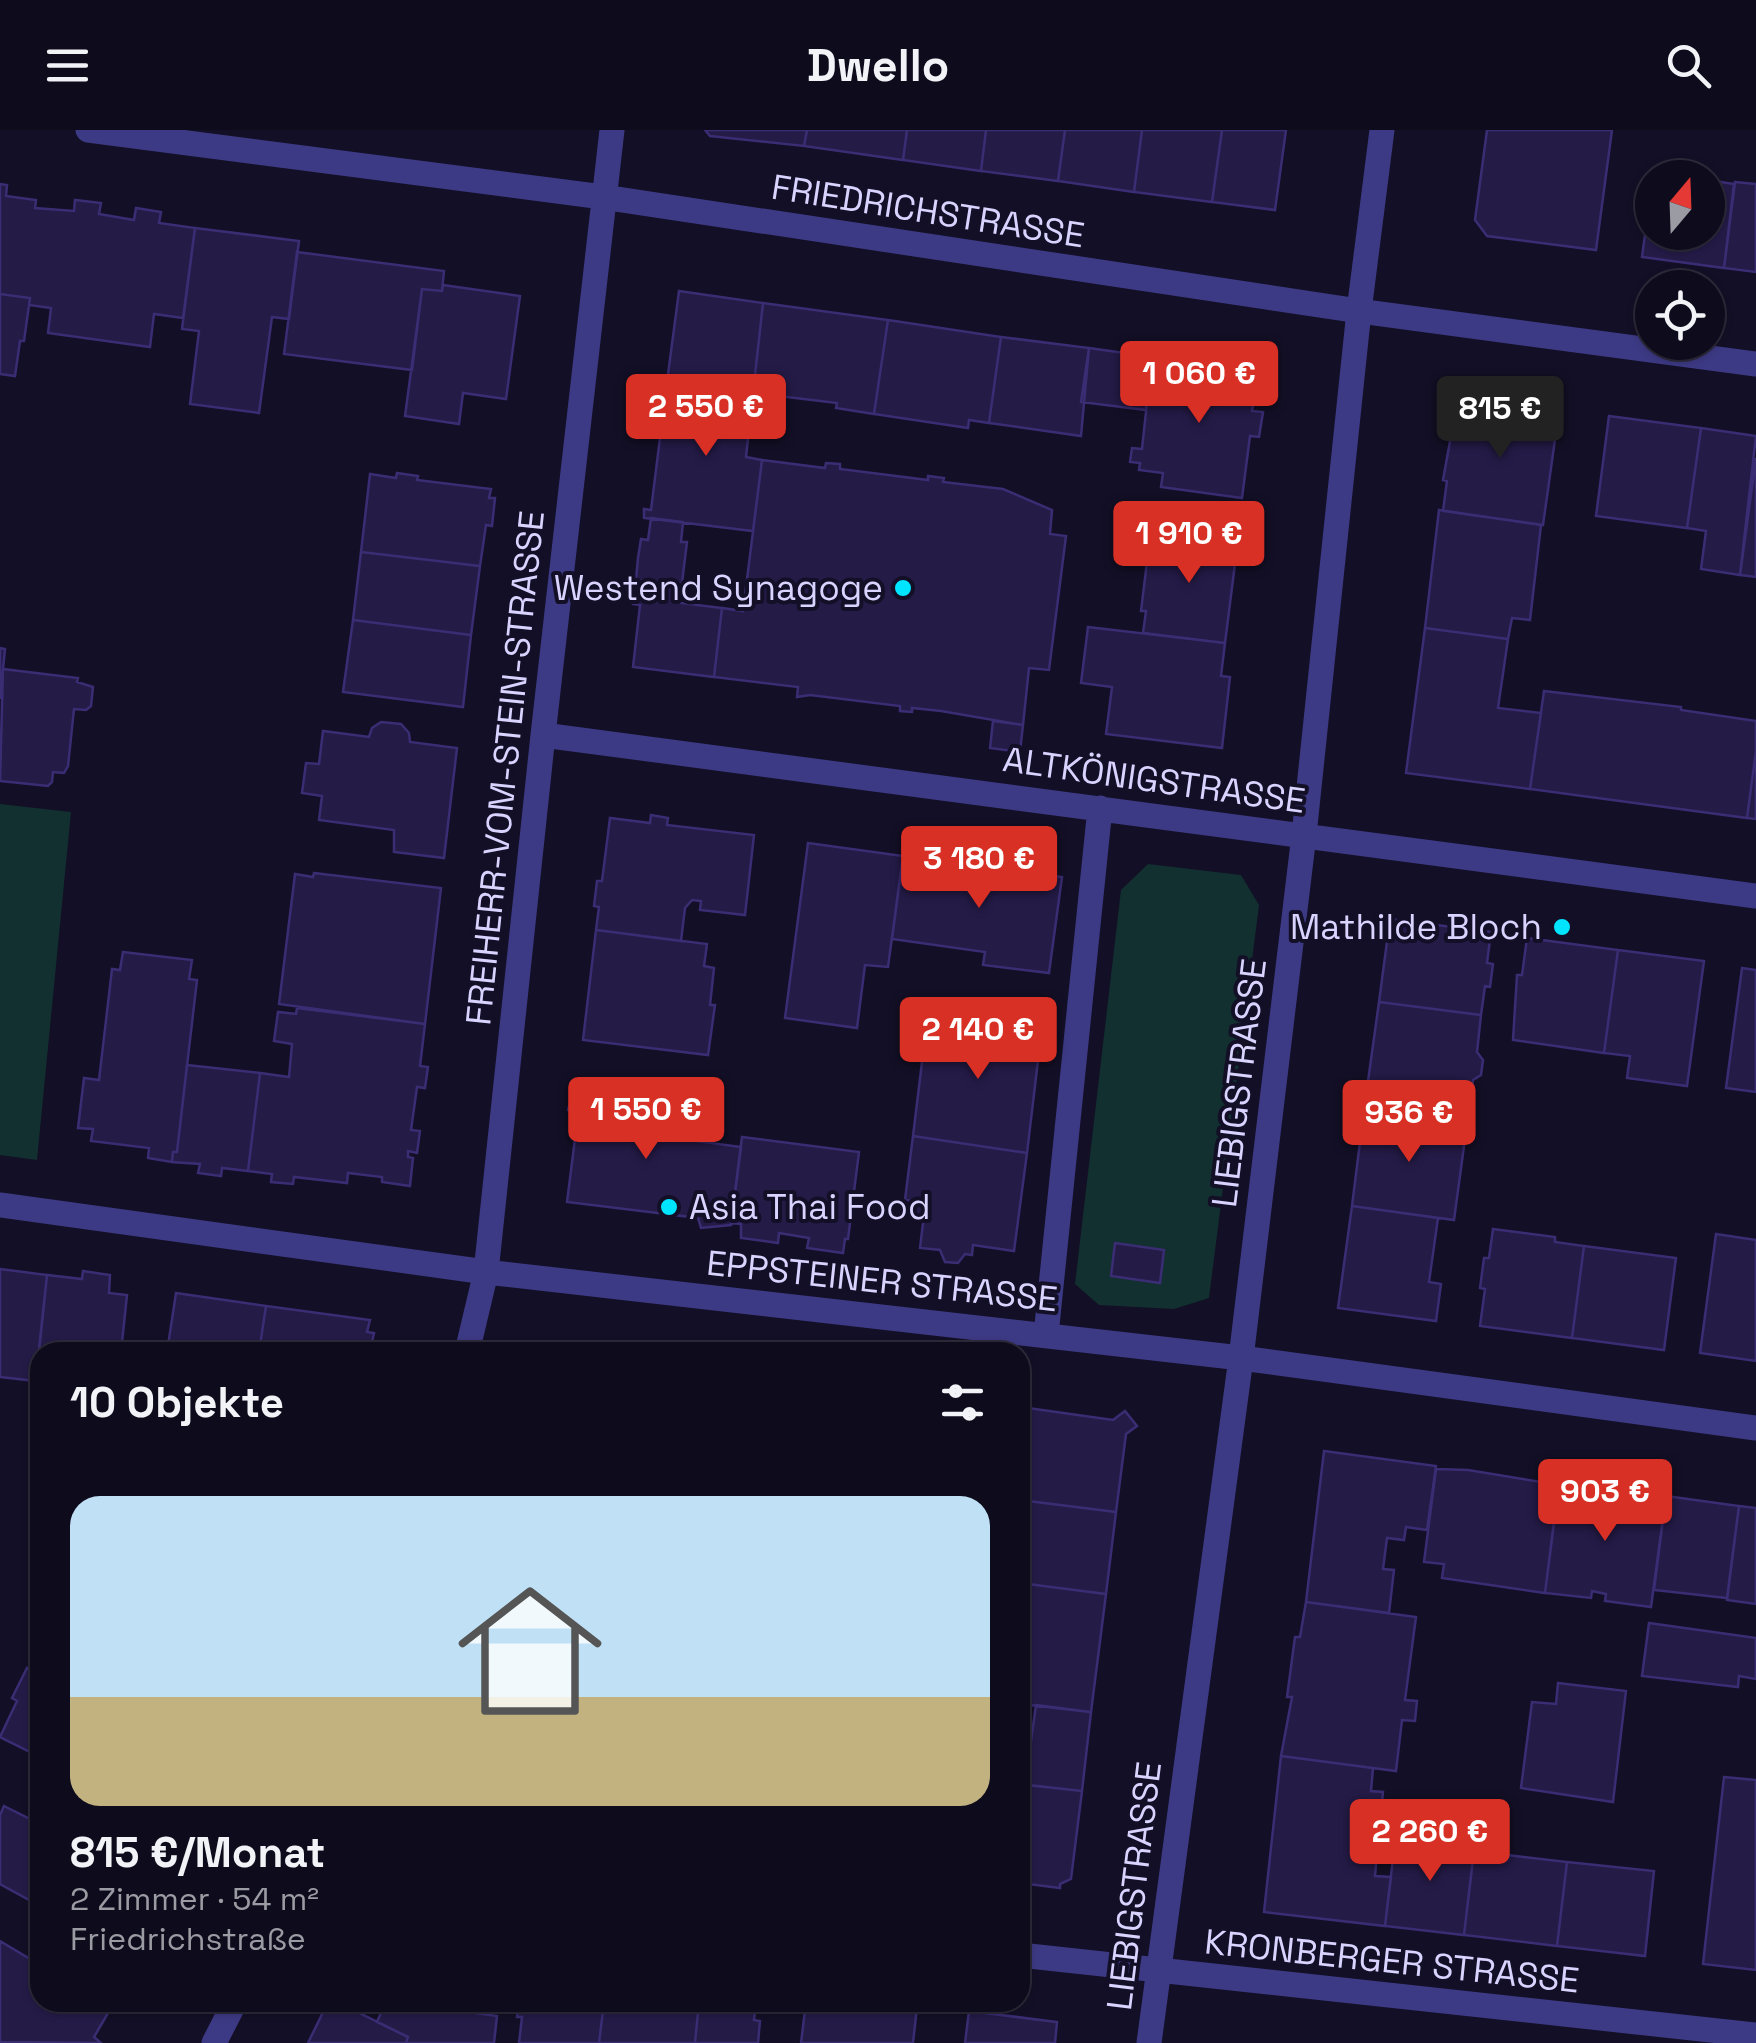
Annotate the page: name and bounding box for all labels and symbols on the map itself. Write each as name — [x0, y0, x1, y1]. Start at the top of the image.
north arrow — [1635, 160, 1725, 250]
street label: FRIEDRICHSTRASSE — [768, 165, 1088, 257]
pin: 1 060 € — [1107, 341, 1291, 426]
pin: 2 550 € — [614, 374, 798, 459]
pin: 815 € — [1430, 376, 1570, 461]
pin: 1 910 € — [1097, 501, 1281, 586]
street label: FREIHERR-VOM-STEIN-STRASSE — [456, 509, 554, 1027]
place label: Westend Synagoge — [554, 566, 883, 610]
marker: Westend Synagoge — [892, 577, 914, 599]
street label: ALTKÖNIGSTRASSE — [1000, 737, 1308, 823]
pin: 3 180 € — [887, 826, 1071, 911]
place label: Mathilde Bloch — [1290, 905, 1542, 949]
marker: Mathilde Bloch — [1551, 916, 1573, 938]
street label: LIEBIGSTRASSE — [1202, 956, 1276, 1210]
pin: 2 140 € — [886, 997, 1070, 1082]
pin: 1 550 € — [554, 1077, 738, 1162]
pin: 936 € — [1339, 1080, 1479, 1165]
place label: Asia Thai Food — [689, 1185, 931, 1229]
marker: Asia Thai Food — [658, 1196, 680, 1218]
street label: EPPSTEINER STRASSE — [704, 1241, 1060, 1321]
pin: 903 € — [1535, 1459, 1675, 1544]
street label: LIEBIGSTRASSE — [1097, 1759, 1171, 2013]
pin: 2 260 € — [1338, 1799, 1522, 1884]
street label: KRONBERGER STRASSE — [1202, 1919, 1582, 2003]

